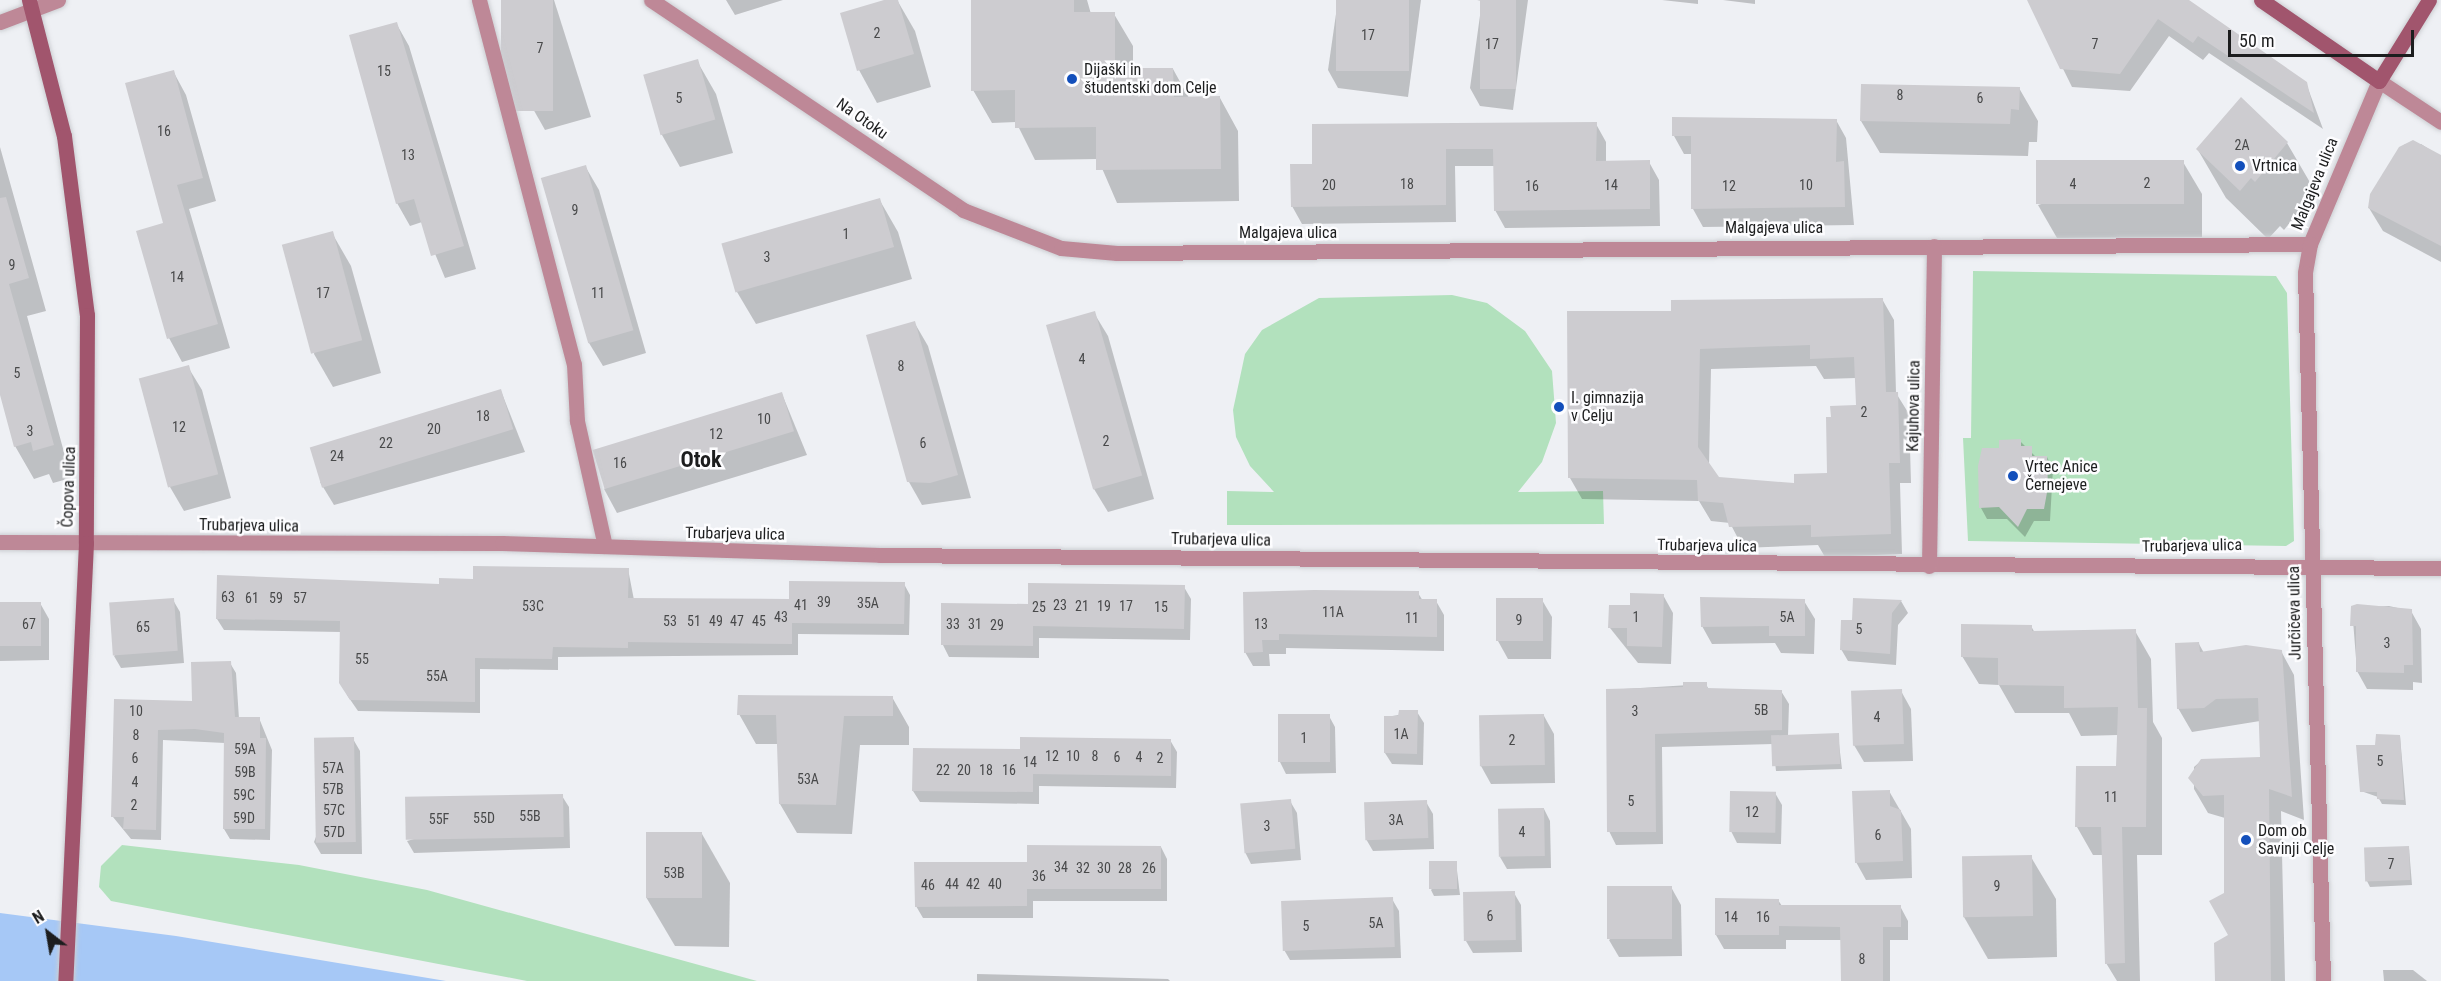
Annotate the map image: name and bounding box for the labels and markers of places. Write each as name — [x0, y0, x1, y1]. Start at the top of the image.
place label: Dijaški in študentski dom Celje — [1084, 60, 1217, 98]
marker: Dijaški in študentski dom Celje — [1065, 72, 1079, 86]
place label: Vrtnica — [2252, 156, 2297, 176]
marker: Vrtnica — [2233, 159, 2247, 173]
place label: I. gimnazija v Celju — [1571, 388, 1644, 426]
marker: I. gimnazija v Celju — [1552, 400, 1566, 414]
place label: Vrtec Anice Černejeve — [2025, 457, 2098, 495]
marker: Vrtec Anice Černejeve — [2006, 469, 2020, 483]
place label: Dom ob Savinji Celje — [2258, 821, 2334, 859]
marker: Dom ob Savinji Celje — [2239, 833, 2253, 847]

